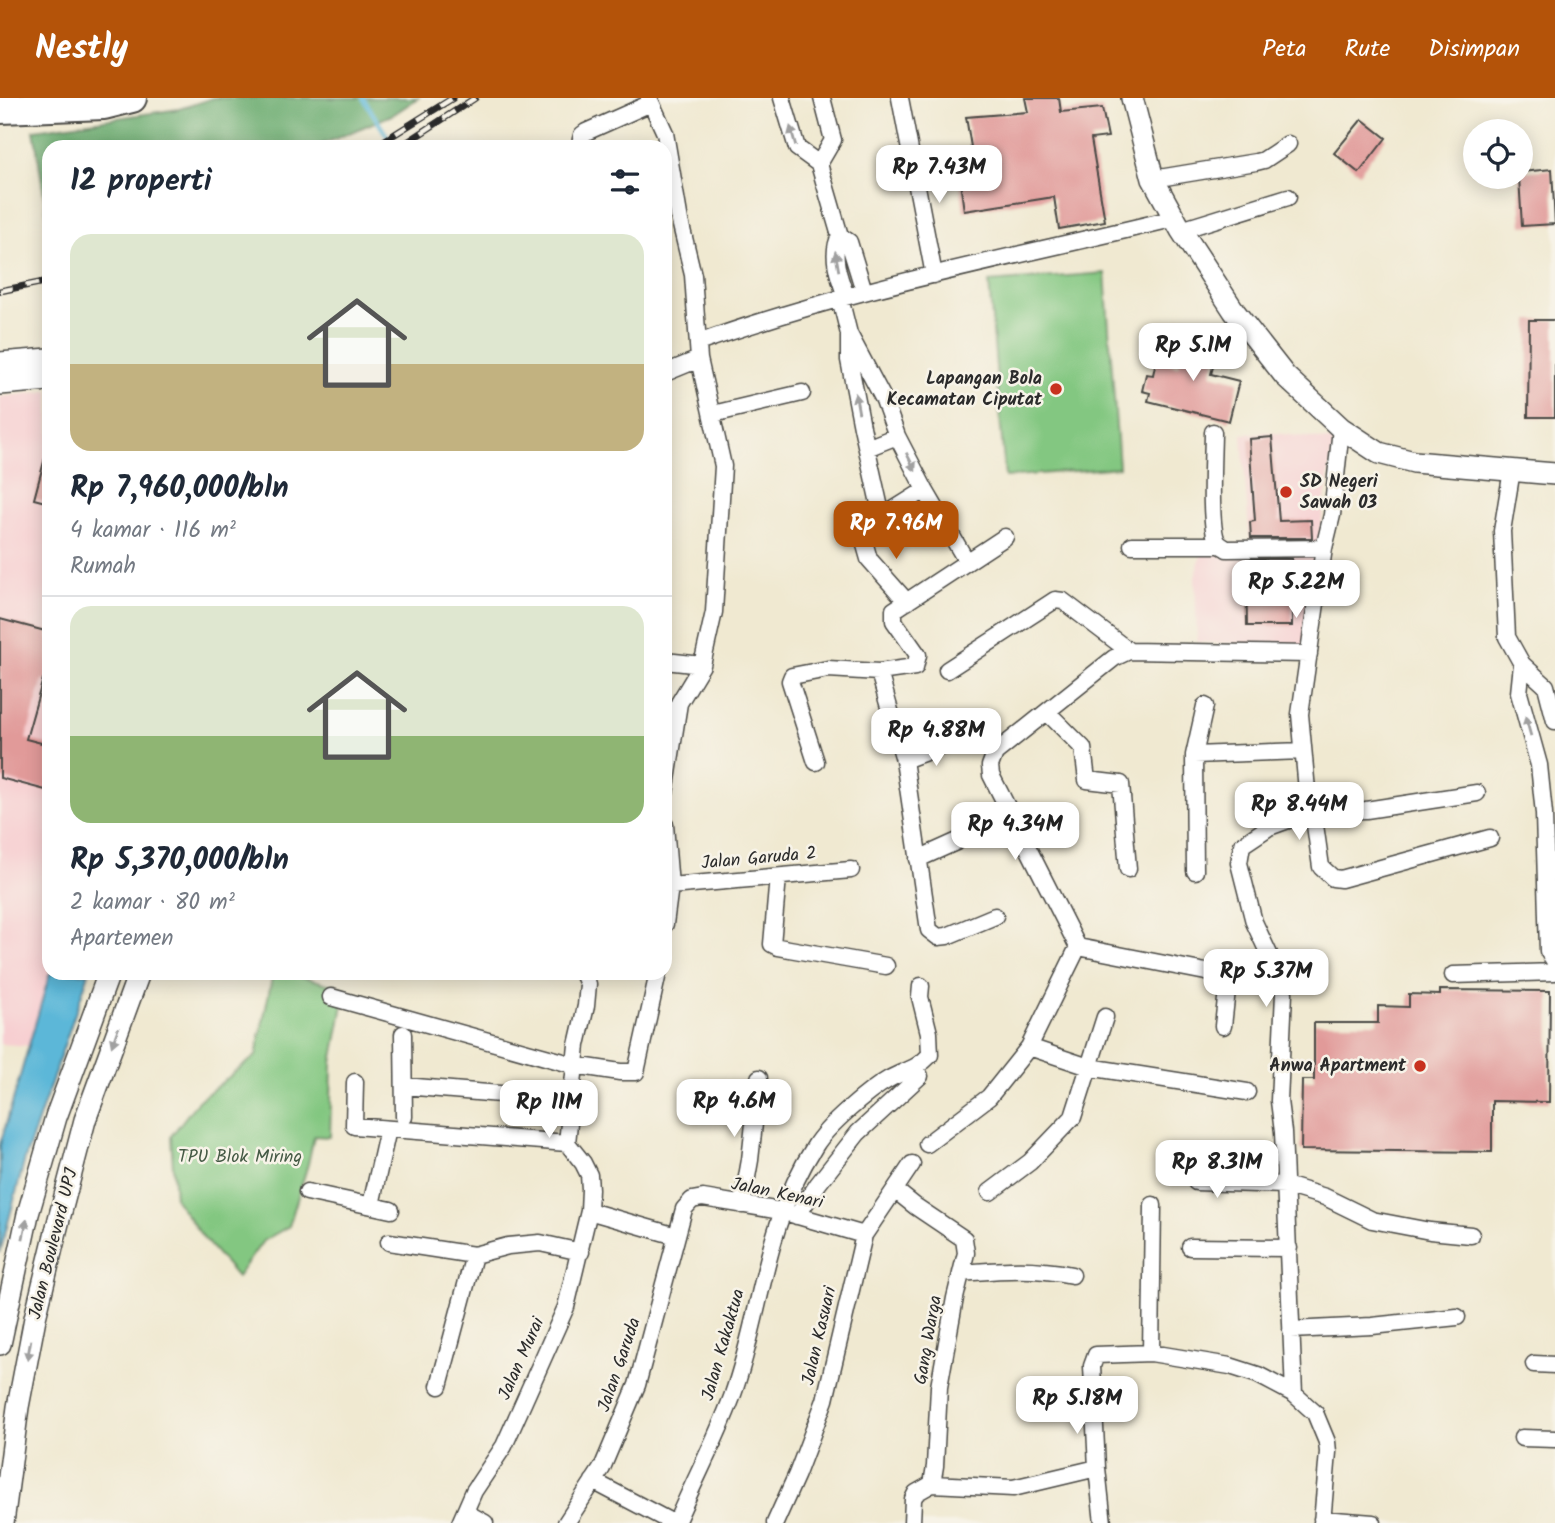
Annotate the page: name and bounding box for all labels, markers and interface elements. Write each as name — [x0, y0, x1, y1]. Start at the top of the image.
text: Nestly — [35, 23, 128, 76]
text: Peta — [1262, 30, 1307, 69]
text: Rute — [1345, 30, 1390, 69]
text: Disimpan — [1428, 30, 1520, 69]
map controls — [1463, 119, 1533, 189]
button: locate — [1463, 119, 1533, 189]
one-way arrow — [788, 125, 798, 146]
pin: Rp 7.43M — [867, 146, 1011, 205]
text: Rp 7.43M — [892, 150, 986, 186]
text: 12 properti — [70, 158, 212, 206]
icon: filters — [606, 163, 644, 201]
one-way arrow — [831, 250, 842, 272]
icon: home — [294, 280, 420, 406]
pin: Rp 5.1M — [1128, 324, 1258, 383]
text: Rp 5.1M — [1155, 328, 1231, 364]
place label: Lapangan Bola Kecamatan Ciputat — [887, 365, 1043, 415]
marker: Lapangan Bola Kecamatan Ciputat — [1048, 381, 1064, 397]
one-way arrow — [851, 392, 862, 414]
one-way arrow — [905, 452, 916, 472]
text: Rp 7,960,000/bln — [70, 465, 289, 513]
place label: SD Negeri Sawah 03 — [1300, 468, 1378, 518]
marker: SD Negeri Sawah 03 — [1278, 484, 1294, 500]
pin: Rp 7.96M — [824, 502, 968, 561]
text: Rp 7.96M — [850, 506, 942, 542]
text: 4 kamar · 116 m² — [70, 513, 236, 549]
text: Rumah — [70, 549, 136, 585]
pin: Rp 5.22M — [1224, 560, 1368, 620]
text: Rp 5.22M — [1248, 565, 1344, 601]
icon: home — [294, 652, 420, 778]
pin: Rp 4.88M — [864, 708, 1008, 768]
text: Rp 4.88M — [887, 713, 985, 749]
one-way arrow — [1522, 715, 1533, 737]
pin: Rp 8.44M — [1227, 782, 1371, 842]
text: Rp 8.44M — [1251, 787, 1347, 823]
pin: Rp 4.34M — [943, 802, 1087, 862]
text: Rp 4.34M — [967, 807, 1063, 843]
text: Rp 5,370,000/bln — [70, 837, 289, 885]
street label: Jalan Garuda 2 — [700, 840, 818, 878]
text: 2 kamar · 80 m² — [70, 885, 235, 921]
text: Apartemen — [70, 921, 174, 957]
pin: Rp 5.37M — [1194, 950, 1338, 1009]
text: Rp 5.37M — [1220, 954, 1312, 990]
one-way arrow — [109, 1027, 120, 1048]
place label: Anwa Apartment — [1269, 1052, 1407, 1081]
marker: Anwa Apartment — [1412, 1058, 1428, 1074]
pin: Rp 11M — [492, 1080, 606, 1140]
pin: Rp 4.6M — [669, 1080, 799, 1139]
text: Rp 4.6M — [693, 1084, 775, 1120]
text: Rp 11M — [516, 1085, 582, 1121]
pin: Rp 8.31M — [1145, 1140, 1289, 1200]
park label: TPU Blok Miring — [178, 1143, 302, 1172]
text: Rp 8.31M — [1172, 1145, 1263, 1181]
street label: Jalan Boulevard UPJ — [21, 1165, 87, 1322]
street label: Jalan Kenari — [728, 1170, 826, 1218]
one-way arrow — [19, 1218, 30, 1240]
street label: Jalan Kasuari — [795, 1283, 846, 1388]
street label: Jalan Kakaktua — [694, 1286, 754, 1404]
street label: Gang Warga — [907, 1293, 951, 1387]
street label: Jalan Murai — [491, 1312, 553, 1405]
street label: Jalan Garuda — [590, 1314, 650, 1416]
one-way arrow — [23, 1339, 34, 1361]
pin: Rp 5.18M — [1005, 1376, 1149, 1436]
text: Rp 5.18M — [1032, 1381, 1122, 1417]

